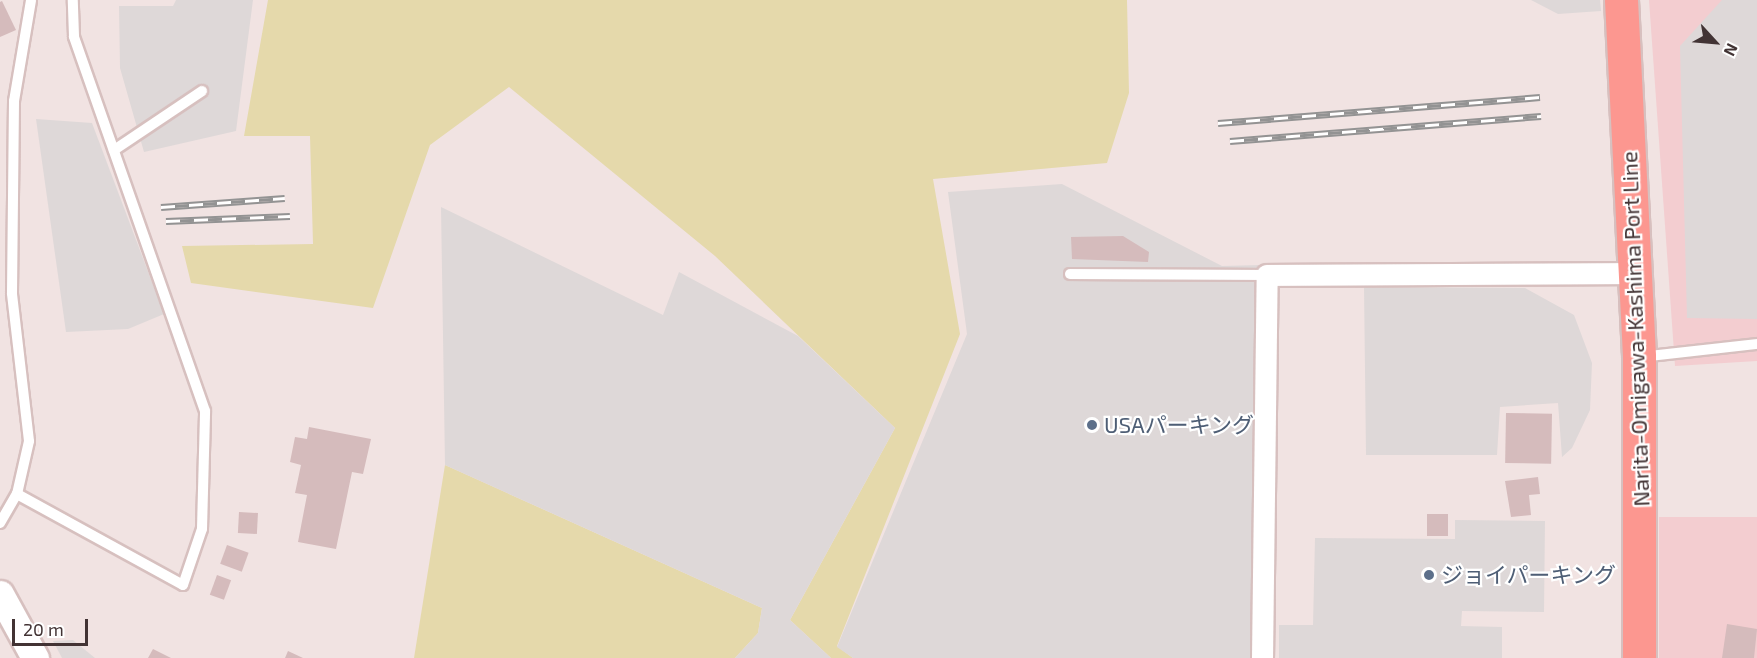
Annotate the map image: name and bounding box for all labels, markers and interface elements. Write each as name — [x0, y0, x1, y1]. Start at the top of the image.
north arrow — [1685, 12, 1745, 72]
text: N — [1721, 41, 1743, 59]
street label: Narita-Omigawa-Kashima Port Line — [1616, 151, 1654, 507]
place label: USAパーキング — [1104, 412, 1255, 438]
marker: USAパーキング — [1085, 418, 1099, 432]
place label: ジョイパーキング — [1441, 562, 1617, 588]
marker: ジョイパーキング — [1422, 568, 1436, 582]
scale bar — [15, 607, 92, 645]
text: 20 m — [23, 618, 64, 640]

